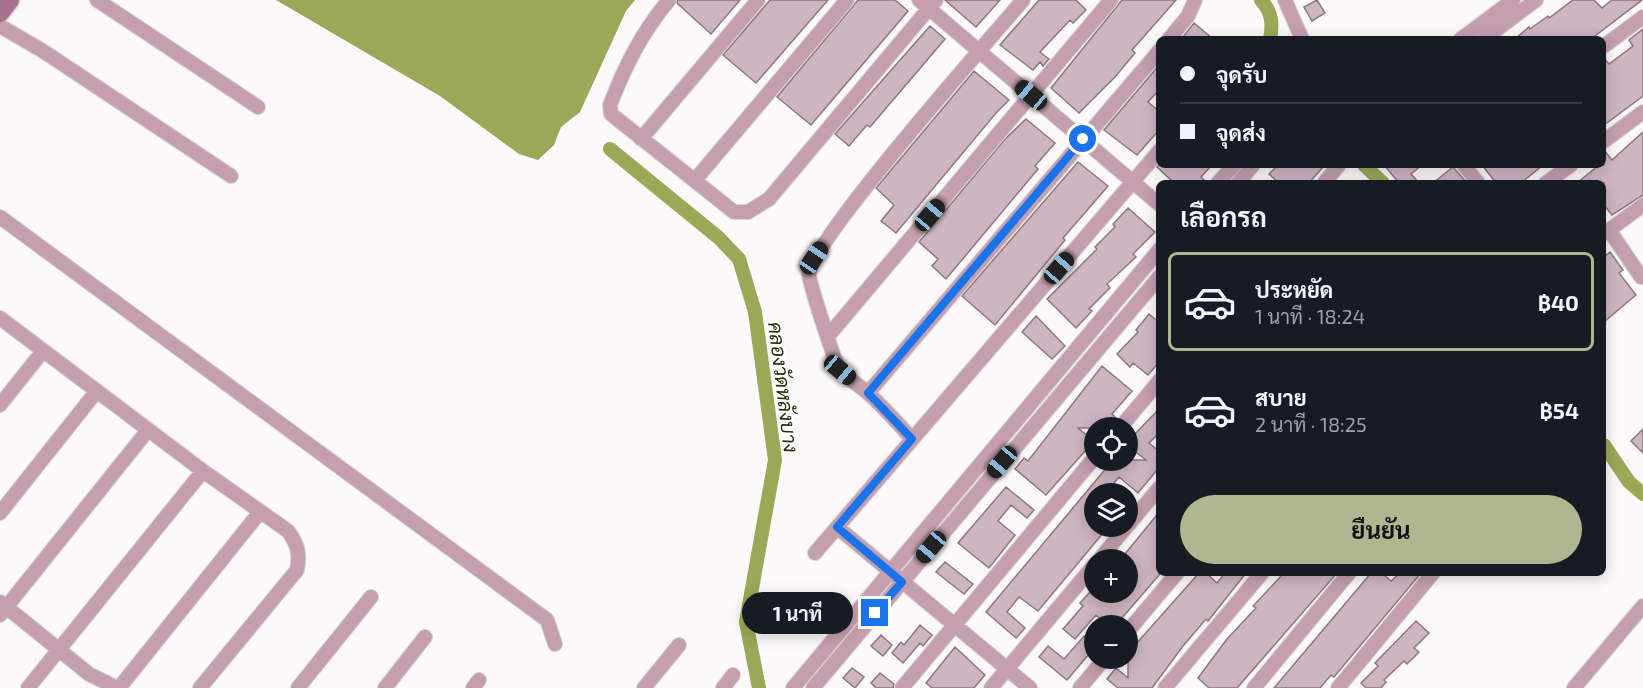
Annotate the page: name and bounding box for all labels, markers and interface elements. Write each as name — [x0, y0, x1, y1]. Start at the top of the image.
text: จุดรับ — [1216, 61, 1267, 87]
car — [1011, 77, 1051, 113]
text: จุดส่ง — [1216, 119, 1266, 145]
route start — [1069, 125, 1096, 152]
car — [912, 195, 948, 235]
text: เลือกรถ — [1180, 200, 1267, 232]
car — [796, 238, 832, 278]
car — [1040, 249, 1078, 287]
icon: car — [1183, 275, 1237, 329]
text: ประหยัด — [1255, 276, 1333, 302]
text: ฿40 — [1538, 289, 1579, 315]
text: 1 นาที · 18:24 — [1255, 304, 1365, 328]
water label: คลองวัดหลังบาง — [764, 320, 804, 454]
car — [820, 352, 860, 388]
icon: car — [1183, 383, 1237, 437]
text: สบาย — [1255, 384, 1307, 410]
text: ฿54 — [1540, 397, 1579, 423]
text: 2 นาที · 18:25 — [1255, 412, 1367, 436]
map controls — [1084, 417, 1138, 669]
button: locate — [1084, 417, 1138, 471]
car — [984, 442, 1020, 482]
button: layers — [1084, 483, 1138, 537]
button: ยืนยัน — [1180, 495, 1582, 564]
car — [913, 527, 949, 567]
button: + — [1084, 549, 1138, 603]
callout: 1 นาที — [743, 592, 854, 634]
route end — [861, 599, 888, 626]
text: 1 นาที — [773, 601, 822, 625]
button: − — [1084, 615, 1138, 669]

